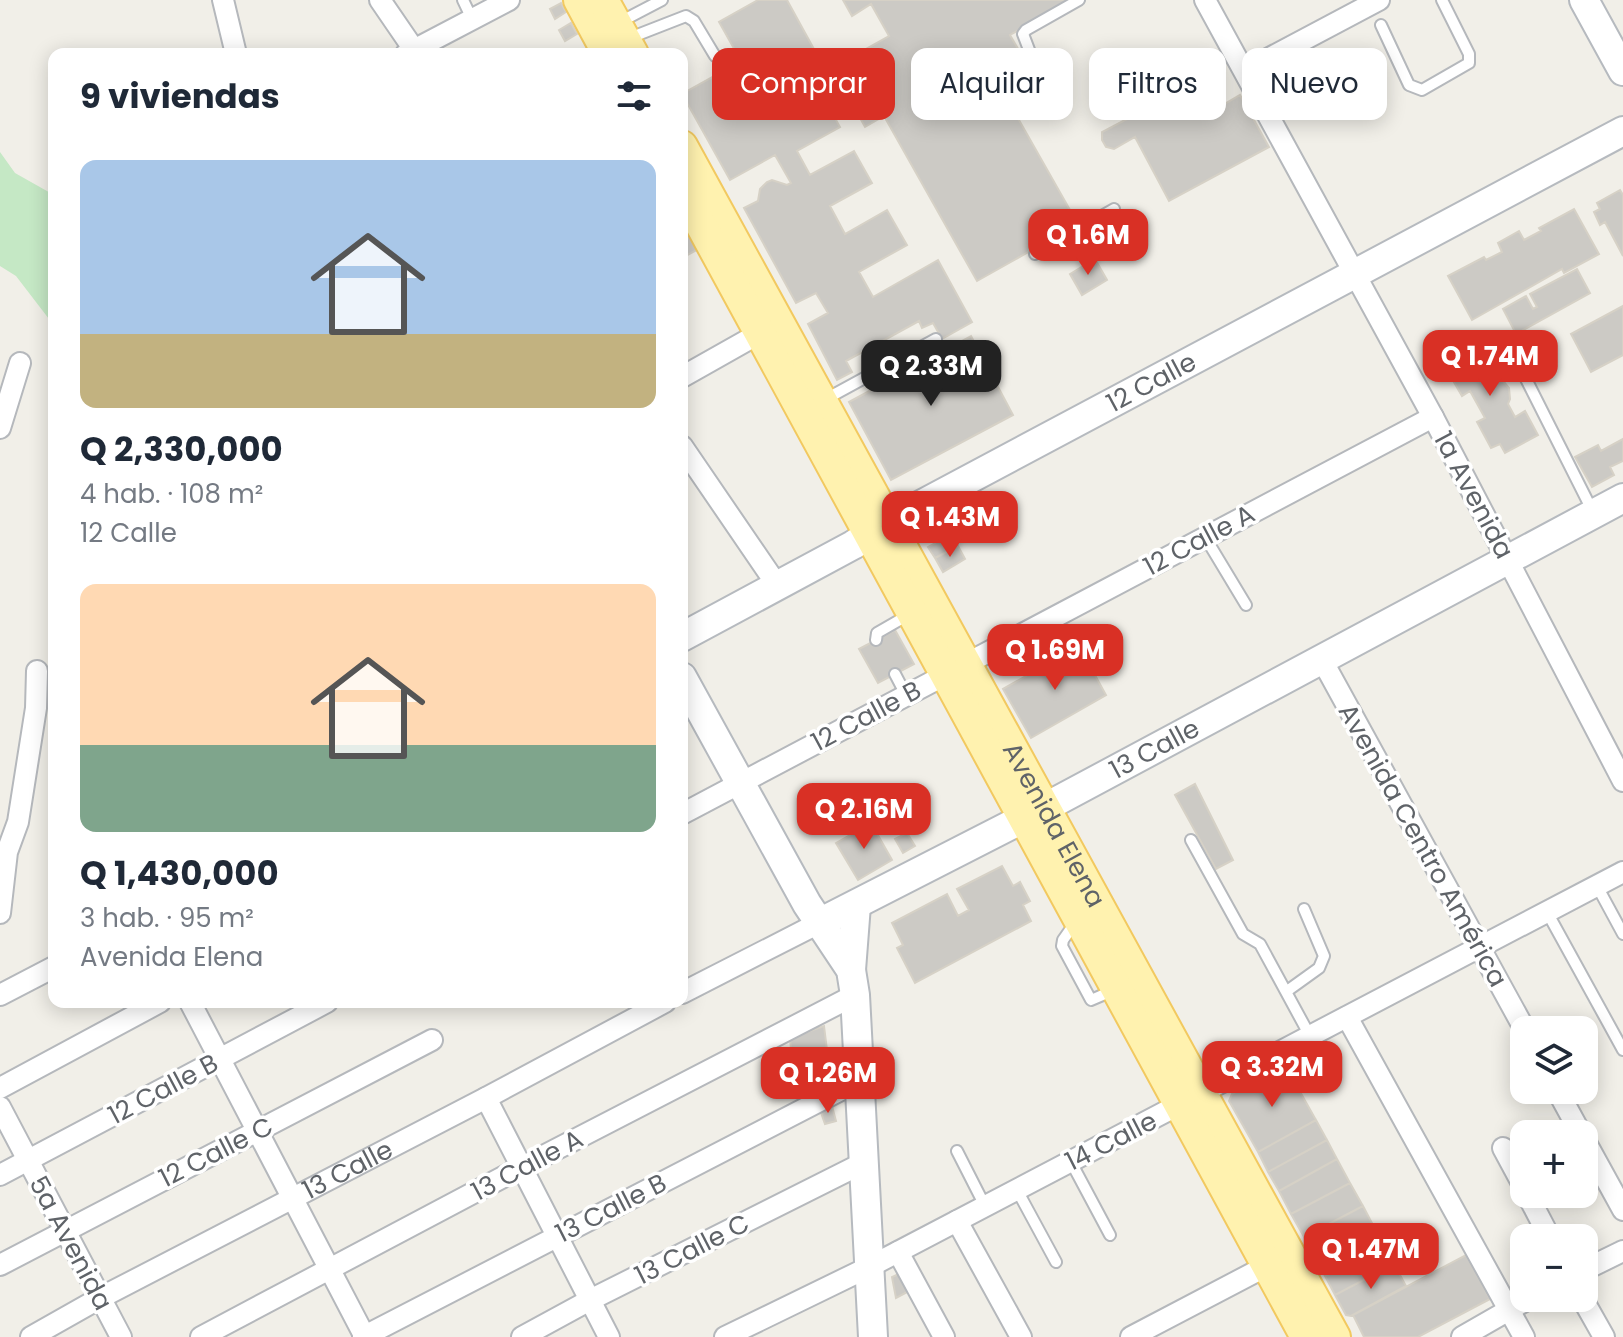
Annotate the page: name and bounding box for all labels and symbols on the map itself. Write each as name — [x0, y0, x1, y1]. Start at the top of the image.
pin: Q 1.6M — [1023, 209, 1153, 277]
pin: Q 1.74M — [1416, 330, 1564, 398]
pin: Q 2.33M — [857, 340, 1005, 408]
street label: 12 Calle — [1100, 344, 1202, 421]
street label: 1a Avenida — [1425, 425, 1523, 565]
pin: Q 1.43M — [876, 491, 1024, 559]
street label: 12 Calle A — [1137, 496, 1261, 584]
pin: Q 1.69M — [981, 624, 1129, 692]
street label: 12 Calle B — [805, 672, 927, 760]
street label: Avenida Centro América — [1330, 697, 1516, 993]
street label: 13 Calle — [1103, 710, 1206, 788]
street label: Avenida Elena — [994, 736, 1114, 914]
pin: Q 2.16M — [790, 783, 938, 851]
pin: Q 3.32M — [1198, 1041, 1346, 1109]
street label: 12 Calle B — [102, 1045, 224, 1133]
pin: Q 1.26M — [754, 1047, 902, 1115]
street label: 14 Calle — [1059, 1103, 1163, 1179]
street label: 12 Calle C — [153, 1108, 279, 1196]
street label: 13 Calle A — [465, 1121, 589, 1209]
street label: 13 Calle — [296, 1131, 399, 1208]
street label: 13 Calle B — [549, 1165, 673, 1251]
street label: 5a Avenida — [21, 1170, 121, 1316]
street label: 13 Calle C — [629, 1205, 755, 1293]
pin: Q 1.47M — [1297, 1223, 1445, 1291]

